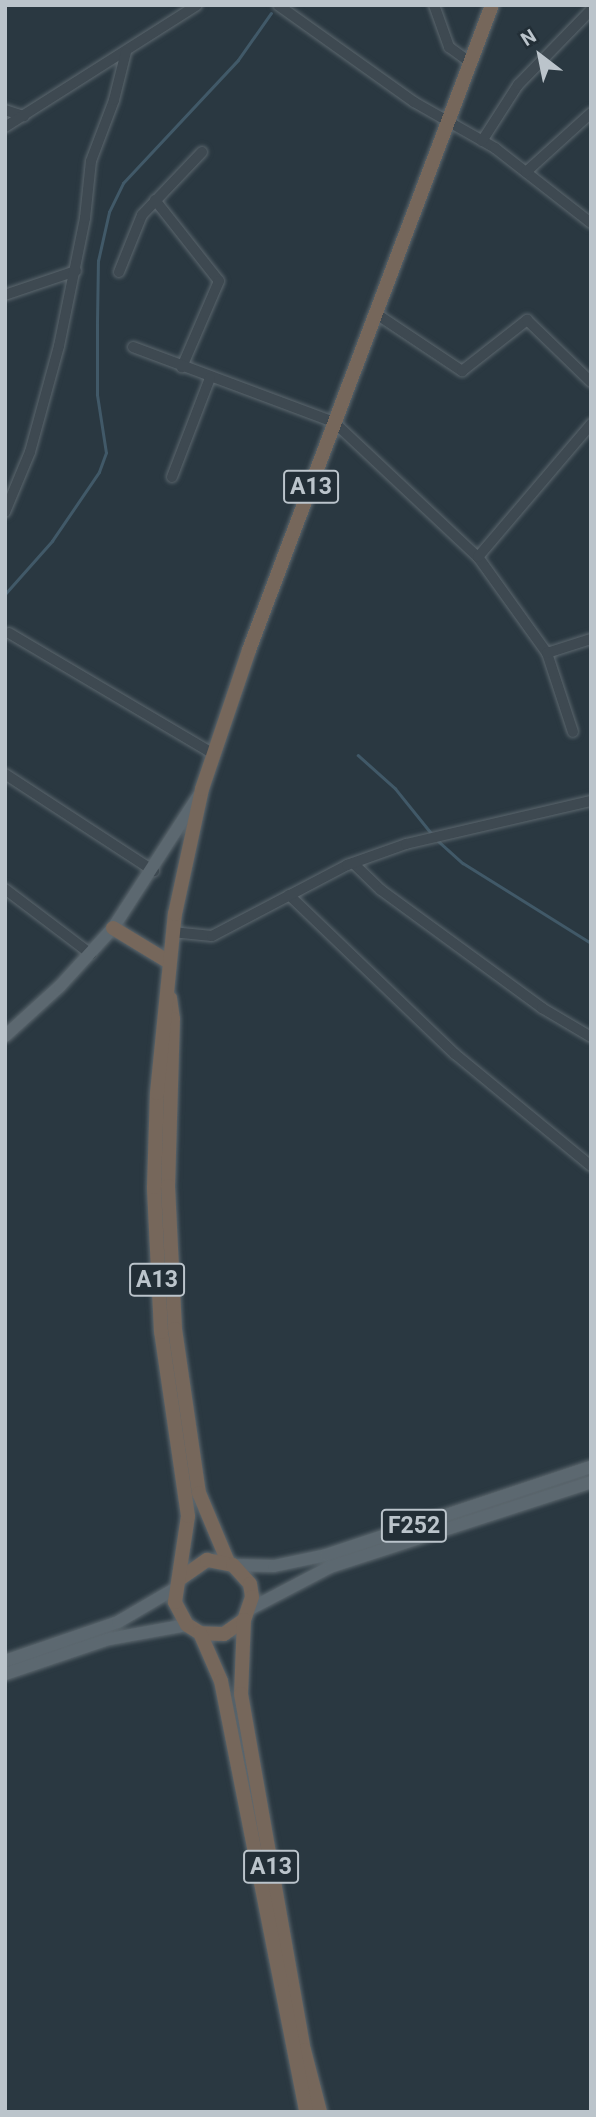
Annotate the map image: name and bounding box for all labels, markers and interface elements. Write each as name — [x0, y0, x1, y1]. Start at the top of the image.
north arrow — [505, 21, 575, 91]
text: N — [517, 24, 540, 51]
road number: A13 — [283, 467, 339, 506]
road number: A13 — [129, 1260, 185, 1300]
road number: F252 — [381, 1506, 447, 1546]
road number: A13 — [243, 1848, 299, 1886]

